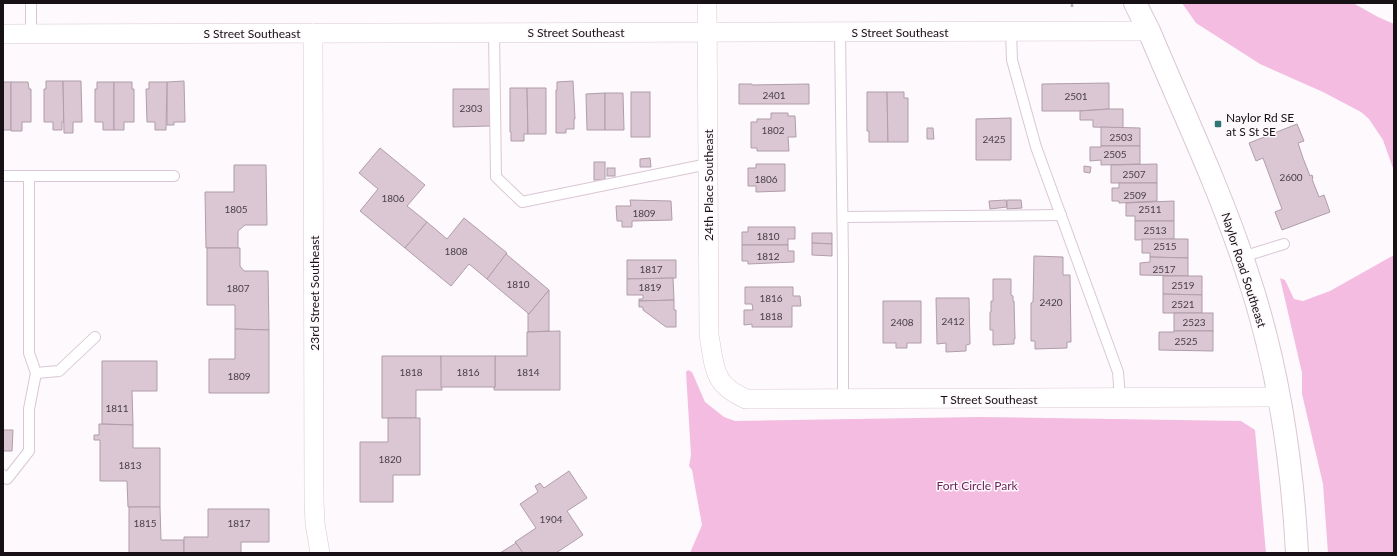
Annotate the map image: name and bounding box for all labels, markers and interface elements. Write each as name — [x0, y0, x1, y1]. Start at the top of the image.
street label: S Street Southeast — [527, 25, 625, 40]
street label: S Street Southeast — [851, 25, 949, 40]
street label: S Street Southeast — [203, 26, 301, 41]
house number: 2401 — [762, 89, 786, 101]
house number: 2501 — [1064, 90, 1088, 102]
house number: 2303 — [459, 102, 483, 114]
place label: Naylor Rd SE at S St SE — [1226, 110, 1294, 139]
marker: Naylor Rd SE at S St SE — [1213, 119, 1223, 129]
house number: 1802 — [761, 124, 785, 136]
street label: 24th Place Southeast — [701, 128, 716, 241]
house number: 2503 — [1109, 131, 1133, 143]
house number: 2425 — [982, 133, 1006, 145]
house number: 2505 — [1103, 148, 1127, 160]
house number: 2507 — [1122, 168, 1146, 180]
house number: 2600 — [1279, 171, 1303, 183]
house number: 1806 — [754, 173, 778, 185]
house number: 2509 — [1123, 189, 1147, 201]
house number: 1806 — [381, 192, 405, 204]
house number: 1805 — [224, 203, 248, 215]
house number: 2511 — [1138, 203, 1162, 215]
house number: 1809 — [632, 207, 656, 219]
street label: Naylor Road Southeast — [1218, 210, 1270, 330]
house number: 2513 — [1143, 224, 1167, 236]
house number: 1810 — [756, 230, 780, 242]
street label: 23rd Street Southeast — [307, 235, 322, 351]
house number: 2515 — [1153, 240, 1177, 252]
house number: 1808 — [444, 245, 468, 257]
house number: 1812 — [756, 250, 780, 262]
house number: 1817 — [639, 263, 663, 275]
house number: 2517 — [1152, 263, 1176, 275]
house number: 1810 — [506, 278, 530, 290]
house number: 2519 — [1171, 279, 1195, 291]
house number: 1819 — [638, 281, 662, 293]
house number: 1807 — [226, 282, 250, 294]
house number: 1816 — [759, 292, 783, 304]
house number: 2420 — [1039, 296, 1063, 308]
house number: 2521 — [1171, 298, 1195, 310]
house number: 1818 — [759, 310, 783, 322]
house number: 2412 — [941, 315, 965, 327]
house number: 2408 — [890, 316, 914, 328]
house number: 2523 — [1182, 316, 1206, 328]
house number: 2525 — [1174, 335, 1198, 347]
house number: 1818 — [399, 366, 423, 378]
house number: 1816 — [456, 366, 480, 378]
house number: 1814 — [516, 366, 540, 378]
house number: 1809 — [227, 370, 251, 382]
street label: T Street Southeast — [940, 392, 1038, 407]
house number: 1811 — [105, 402, 129, 414]
house number: 1820 — [378, 453, 402, 465]
house number: 1813 — [118, 459, 142, 471]
park label: Fort Circle Park — [936, 478, 1019, 493]
house number: 1904 — [539, 513, 563, 525]
house number: 1815 — [133, 517, 157, 529]
house number: 1817 — [227, 517, 251, 529]

